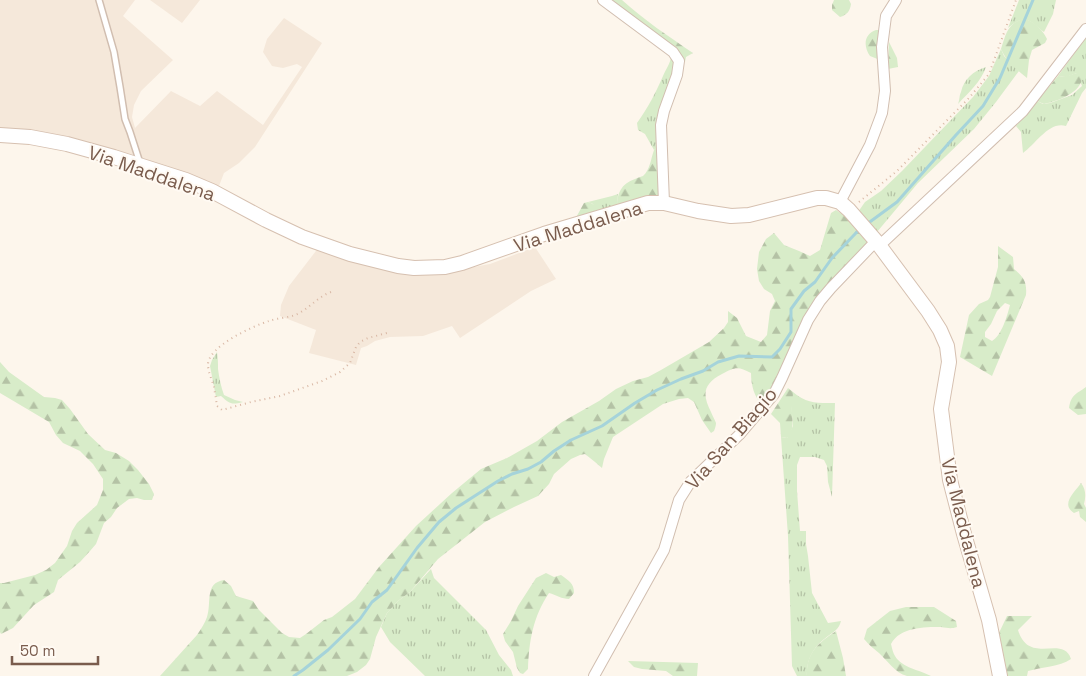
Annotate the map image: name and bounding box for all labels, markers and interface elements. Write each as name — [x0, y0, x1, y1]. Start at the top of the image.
street label: Via Maddalena — [85, 140, 219, 207]
street label: Via Maddalena — [511, 195, 646, 258]
street label: Via San Biagio — [680, 382, 783, 495]
street label: Via Maddalena — [935, 455, 992, 591]
scale bar — [12, 634, 99, 666]
text: 50 m — [20, 641, 55, 660]

